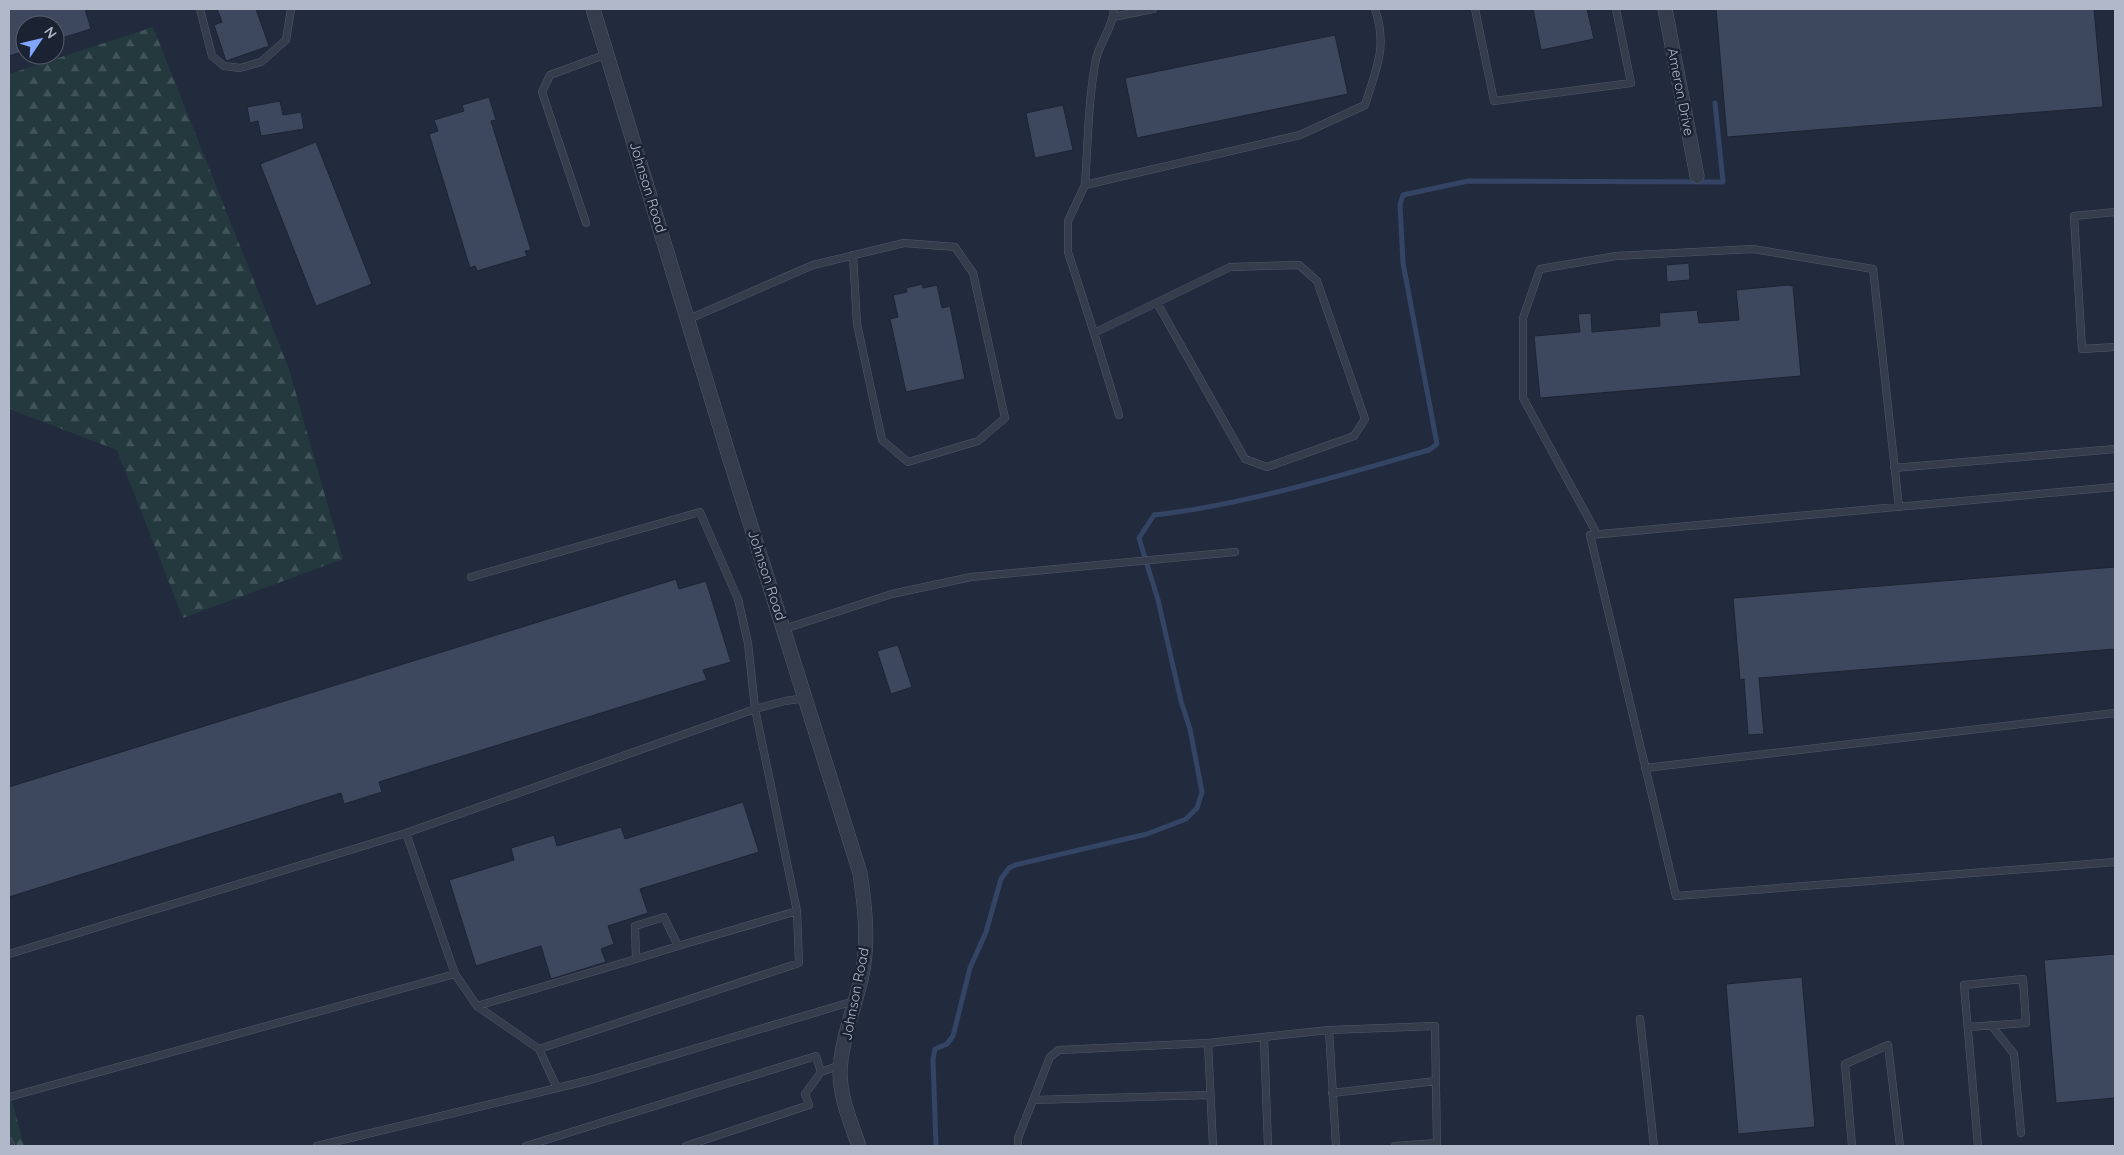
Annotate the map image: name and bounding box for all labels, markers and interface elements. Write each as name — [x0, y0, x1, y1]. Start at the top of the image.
north arrow — [15, 15, 65, 65]
text: N — [40, 23, 61, 42]
street label: Ameron Drive — [1664, 47, 1698, 137]
street label: Johnson Road — [626, 139, 670, 235]
street label: Johnson Road — [744, 527, 790, 623]
street label: Johnson Road — [837, 946, 873, 1042]

